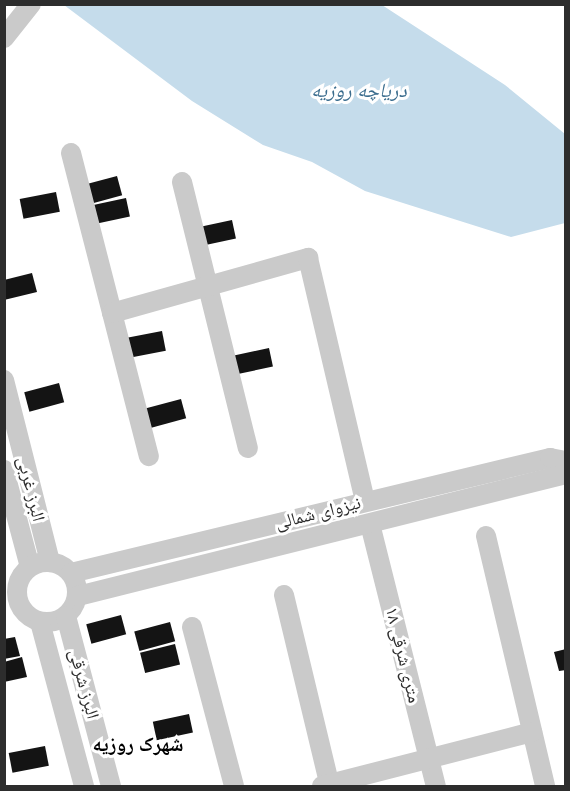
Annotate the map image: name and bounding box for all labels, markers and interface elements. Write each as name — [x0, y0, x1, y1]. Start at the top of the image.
water label: دریاچه روزیه — [311, 78, 407, 102]
street label: البرز غربی — [13, 454, 49, 524]
street label: نیزوای شمالی — [273, 492, 363, 534]
street label: ۱۸ متری شرقی — [381, 605, 425, 705]
street label: البرز شرقی — [64, 647, 104, 721]
district label: شهرک روزیه — [93, 732, 183, 756]

